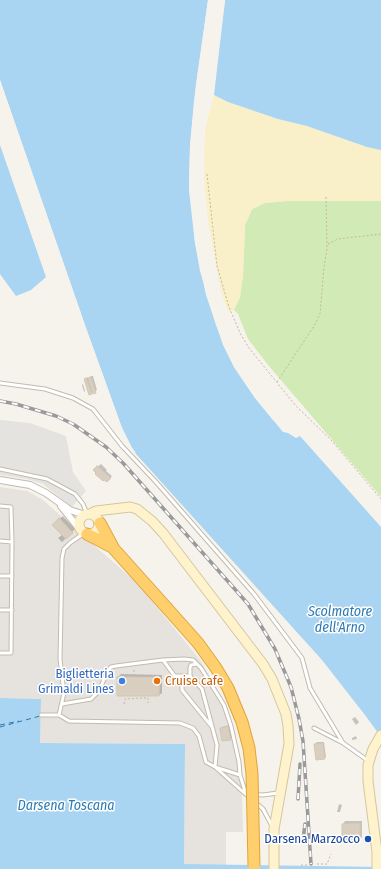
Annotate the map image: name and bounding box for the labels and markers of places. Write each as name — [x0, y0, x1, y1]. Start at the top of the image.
place label: Biglietteria Grimaldi Lines — [38, 666, 114, 697]
place label: Cruise cafe — [165, 673, 223, 689]
marker: Biglietteria Grimaldi Lines — [117, 676, 127, 686]
marker: Cruise cafe — [152, 676, 162, 686]
place label: Darsena Marzocco — [264, 831, 360, 847]
marker: Darsena Marzocco — [363, 834, 373, 844]

